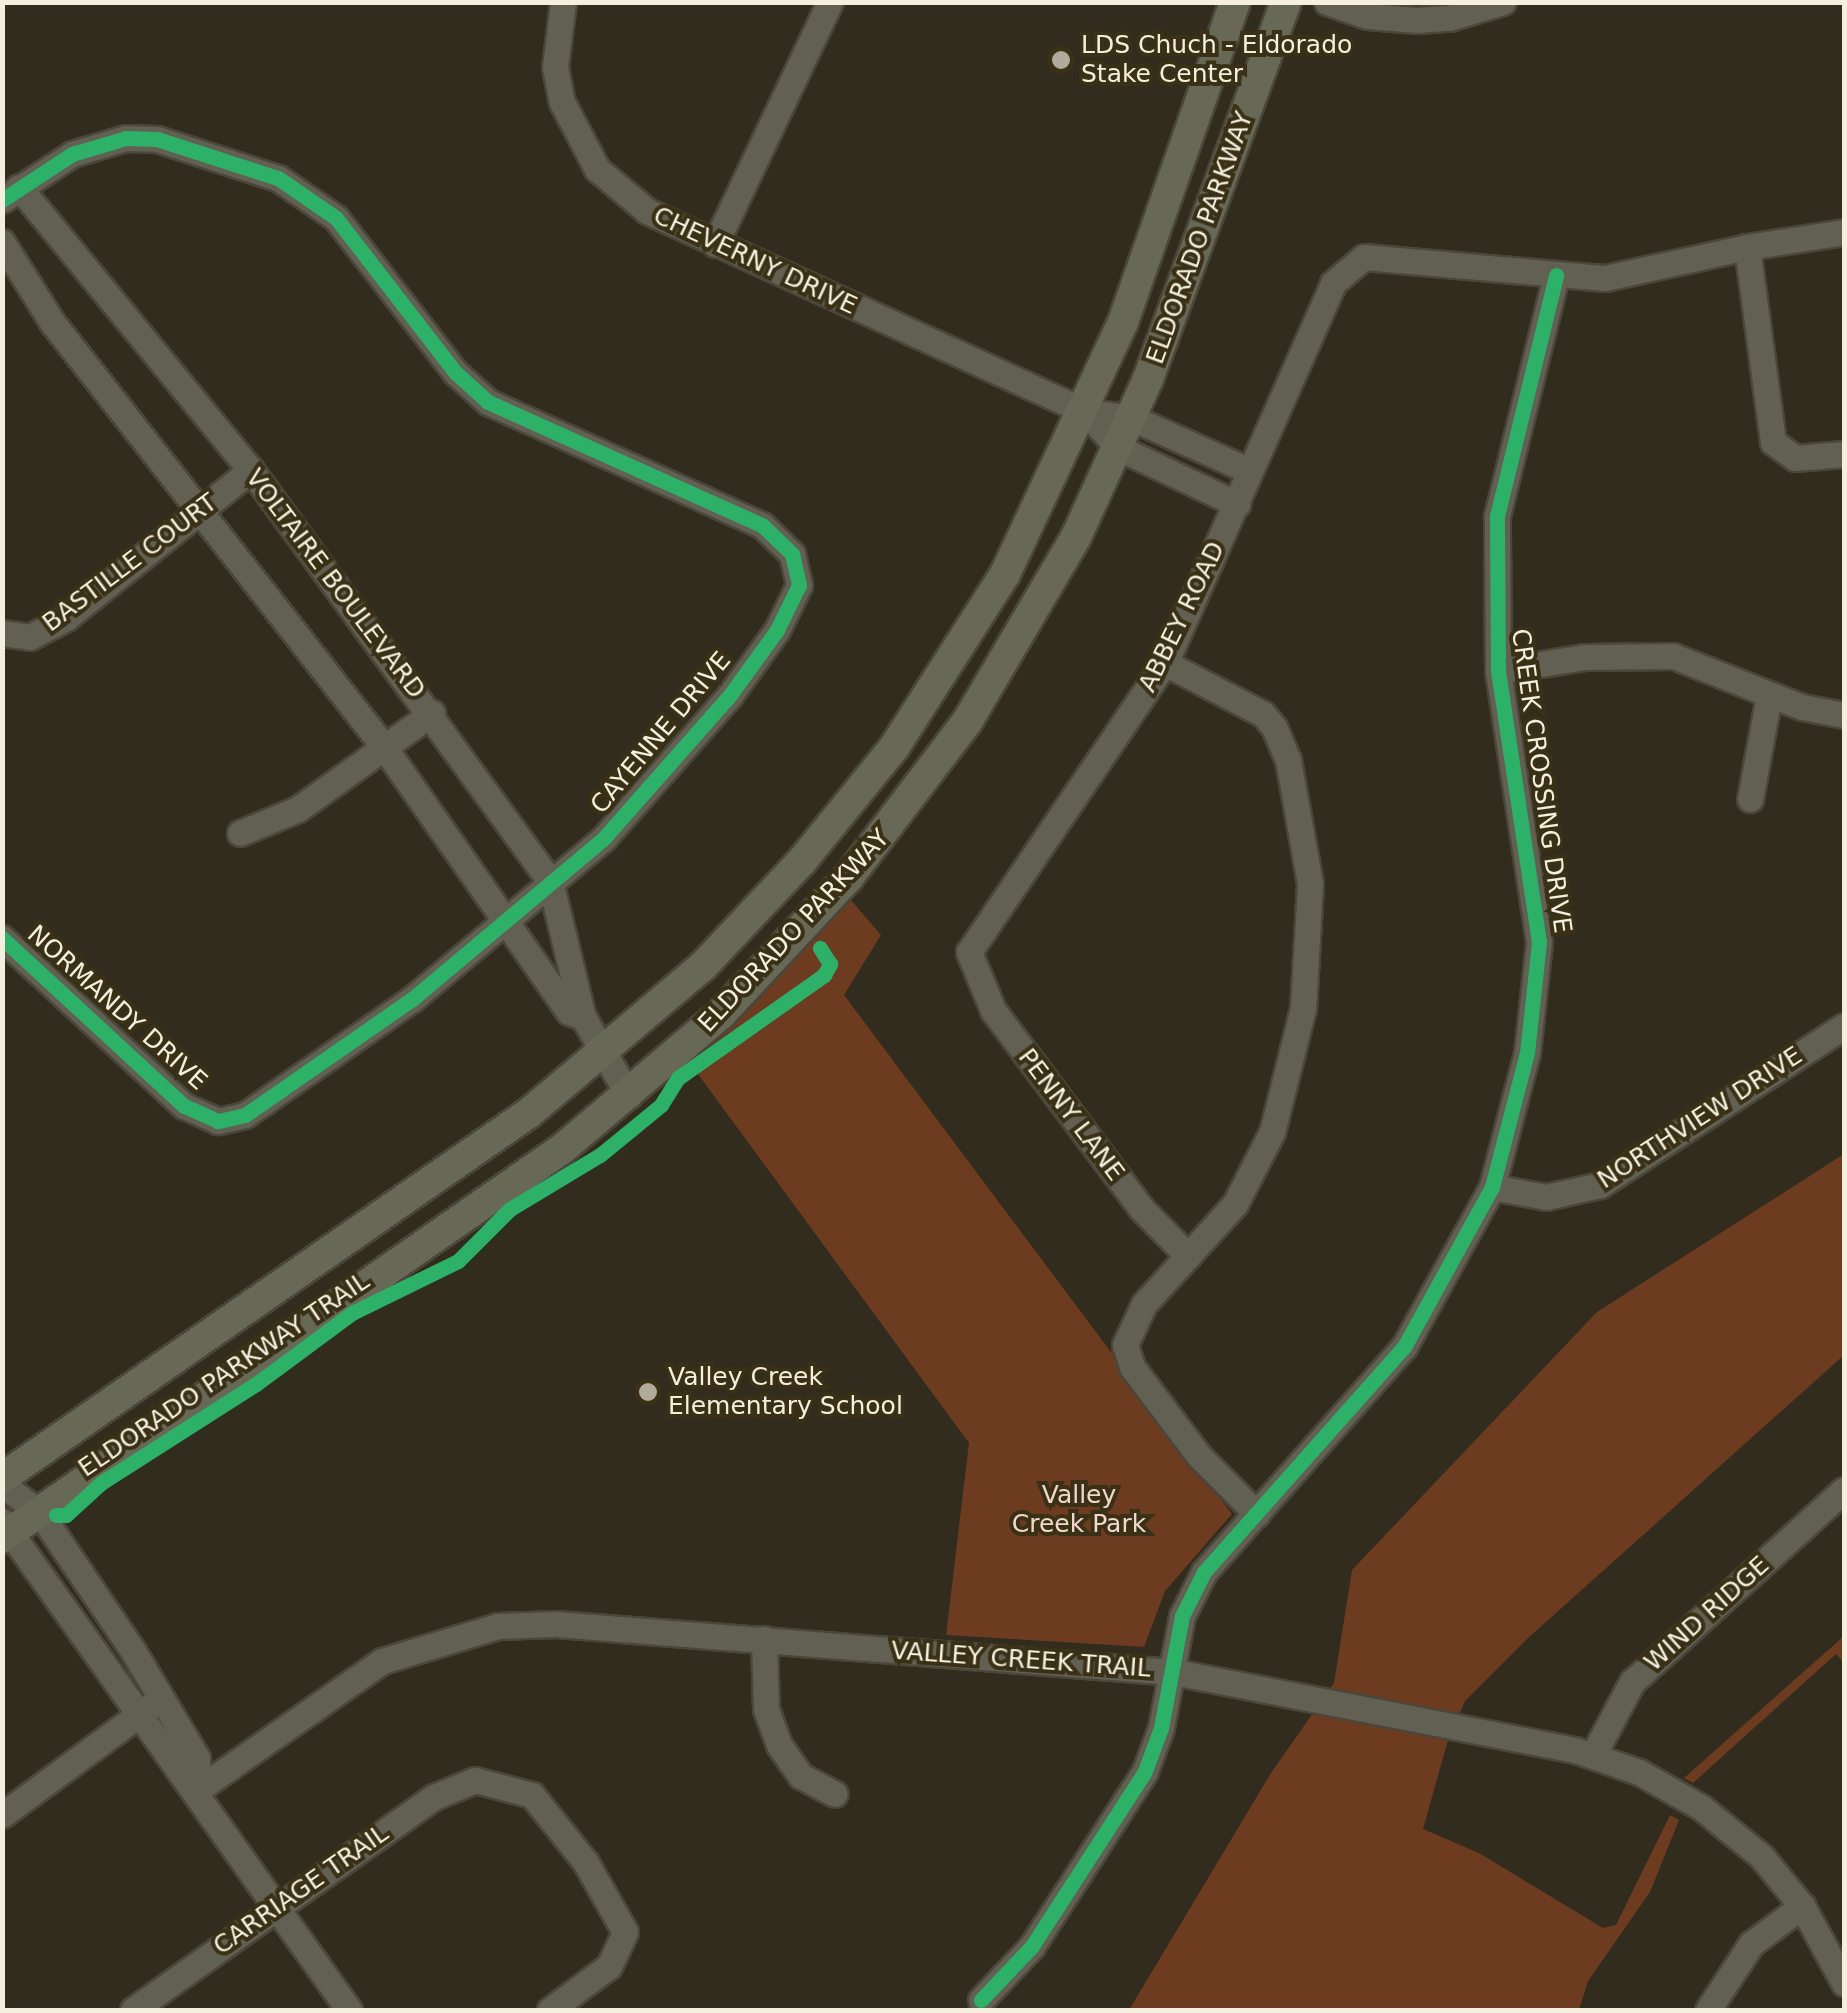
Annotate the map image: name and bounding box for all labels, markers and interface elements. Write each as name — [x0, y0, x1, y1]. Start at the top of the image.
place label: LDS Chuch - Eldorado Stake Center — [1081, 31, 1352, 90]
marker: LDS Chuch - Eldorado Stake Center — [1050, 49, 1072, 71]
street label: ELDORADO PARKWAY — [1140, 108, 1260, 368]
street label: CHEVERNY DRIVE — [648, 201, 862, 321]
street label: VOLTAIRE BOULEVARD — [239, 463, 431, 705]
street label: BASTILLE COURT — [37, 488, 223, 638]
street label: ABBEY ROAD — [1133, 537, 1231, 697]
street label: CREEK CROSSING DRIVE — [1505, 627, 1577, 935]
street label: CAYENNE DRIVE — [585, 646, 737, 820]
street label: ELDORADO PARKWAY — [692, 823, 896, 1039]
street label: NORMANDY DRIVE — [21, 920, 213, 1096]
street label: NORTHVIEW DRIVE — [1592, 1041, 1808, 1195]
street label: PENNY LANE — [1012, 1043, 1130, 1187]
street label: ELDORADO PARKWAY TRAIL — [73, 1266, 375, 1484]
place label: Valley Creek Elementary School — [668, 1363, 903, 1422]
marker: Valley Creek Elementary School — [637, 1381, 659, 1403]
park label: Valley Creek Park — [1012, 1481, 1146, 1540]
street label: WIND RIDGE — [1639, 1550, 1775, 1678]
street label: VALLEY CREEK TRAIL — [890, 1636, 1152, 1684]
street label: CARRIAGE TRAIL — [208, 1818, 394, 1962]

